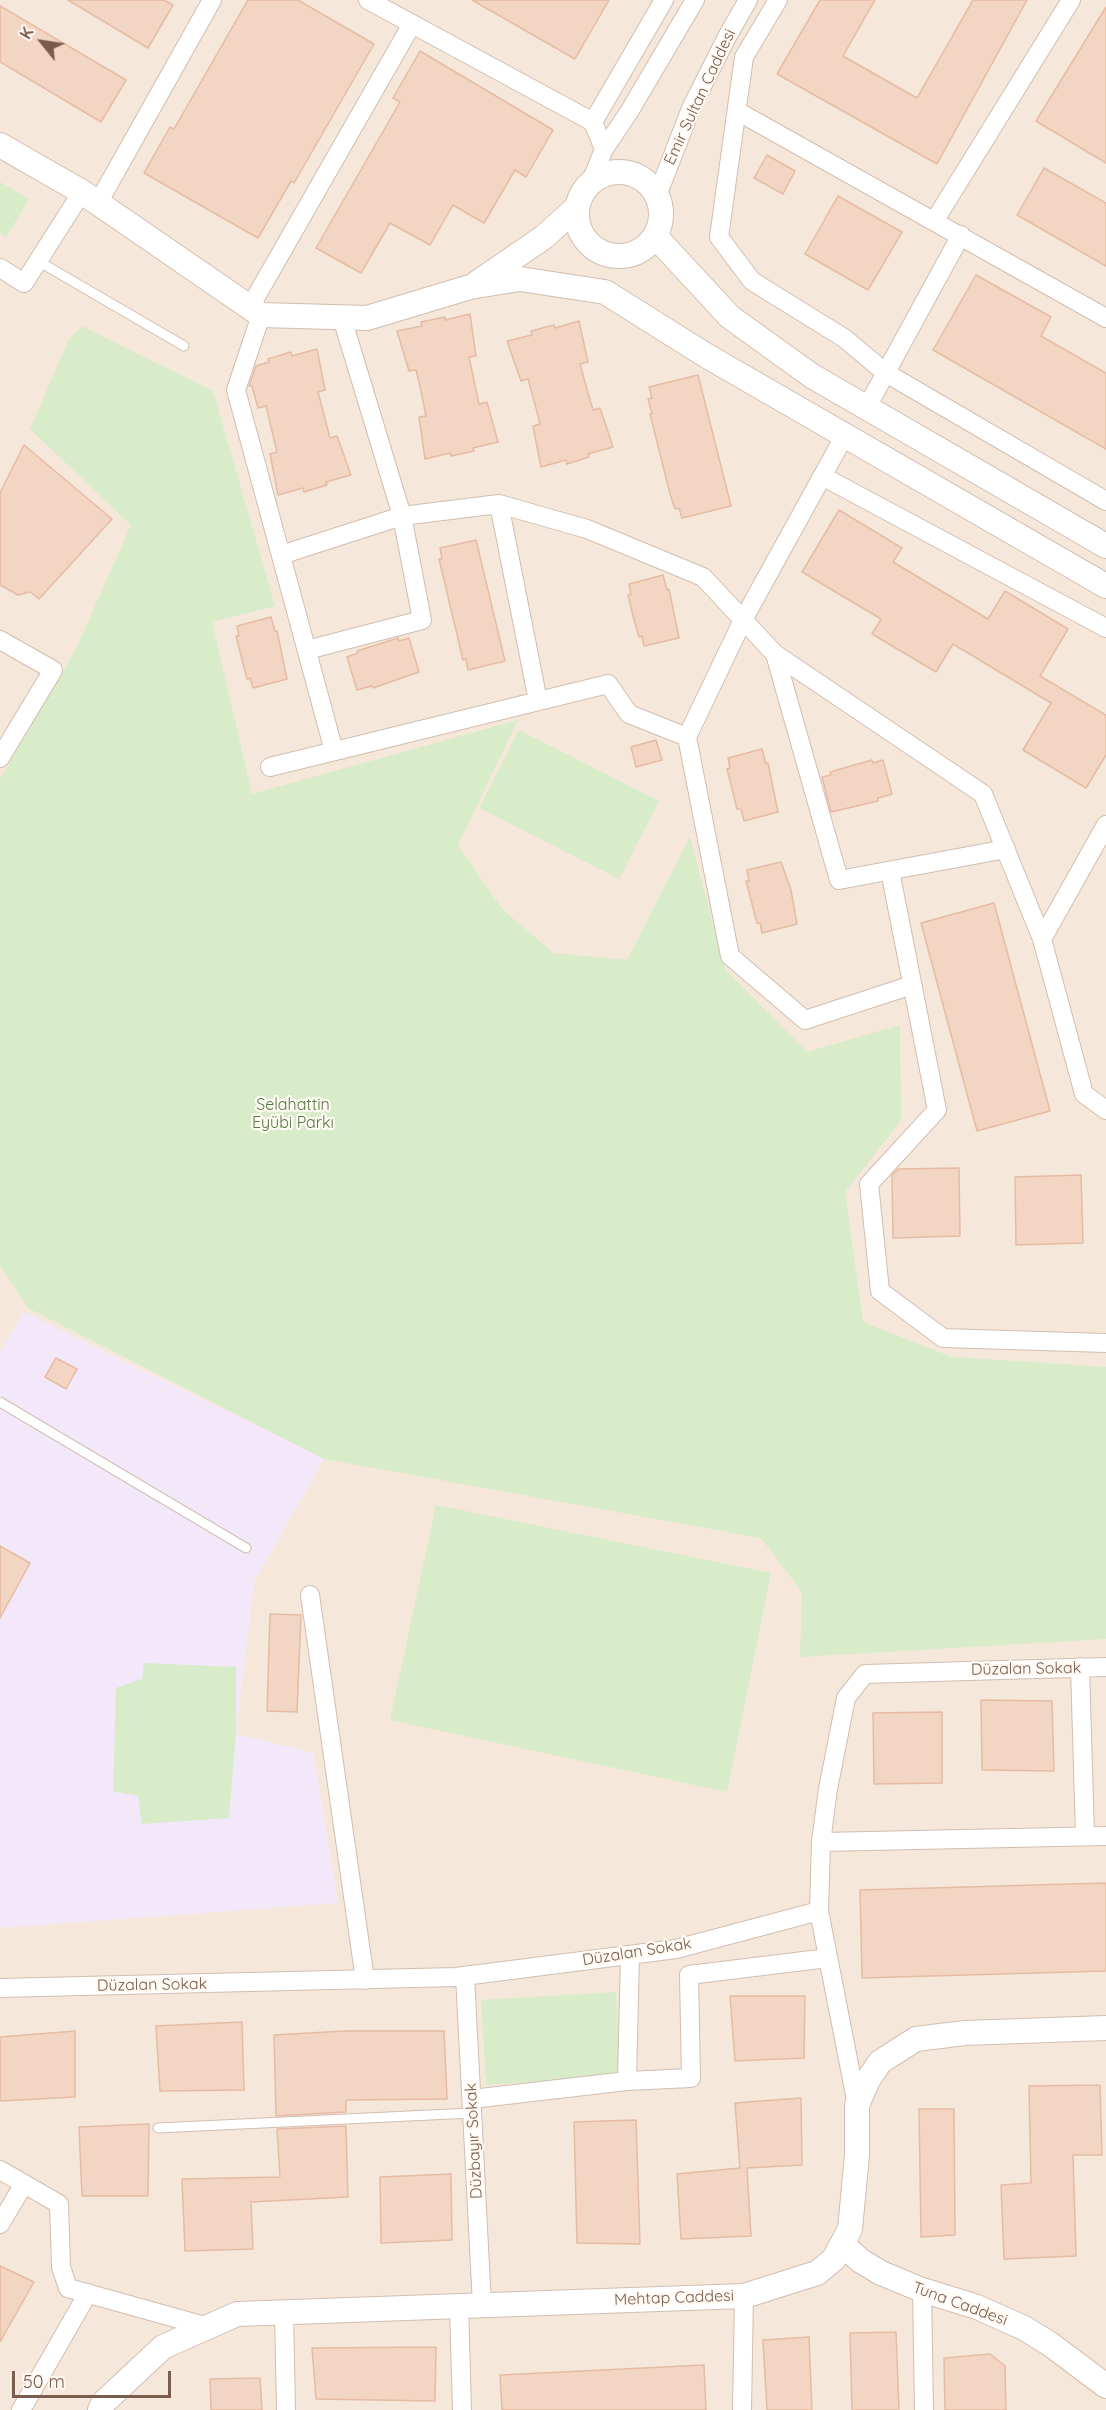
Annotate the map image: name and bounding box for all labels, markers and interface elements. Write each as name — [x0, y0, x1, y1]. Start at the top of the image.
north arrow — [12, 12, 72, 72]
text: K — [15, 23, 38, 43]
street label: Emir Sultan Caddesi — [660, 26, 740, 168]
park label: Selahattin Eyübi Parkı — [252, 1095, 334, 1133]
street label: Düzalan Sokak — [971, 1658, 1081, 1680]
street label: Düzalan Sokak — [581, 1934, 693, 1970]
street label: Düzalan Sokak — [97, 1974, 207, 1996]
street label: Düzbayır Sokak — [461, 2083, 487, 2199]
street label: Tuna Caddesi — [910, 2278, 1010, 2330]
street label: Mehtap Caddesi — [614, 2286, 734, 2310]
scale bar — [15, 2359, 174, 2397]
text: 50 m — [23, 2370, 65, 2393]

